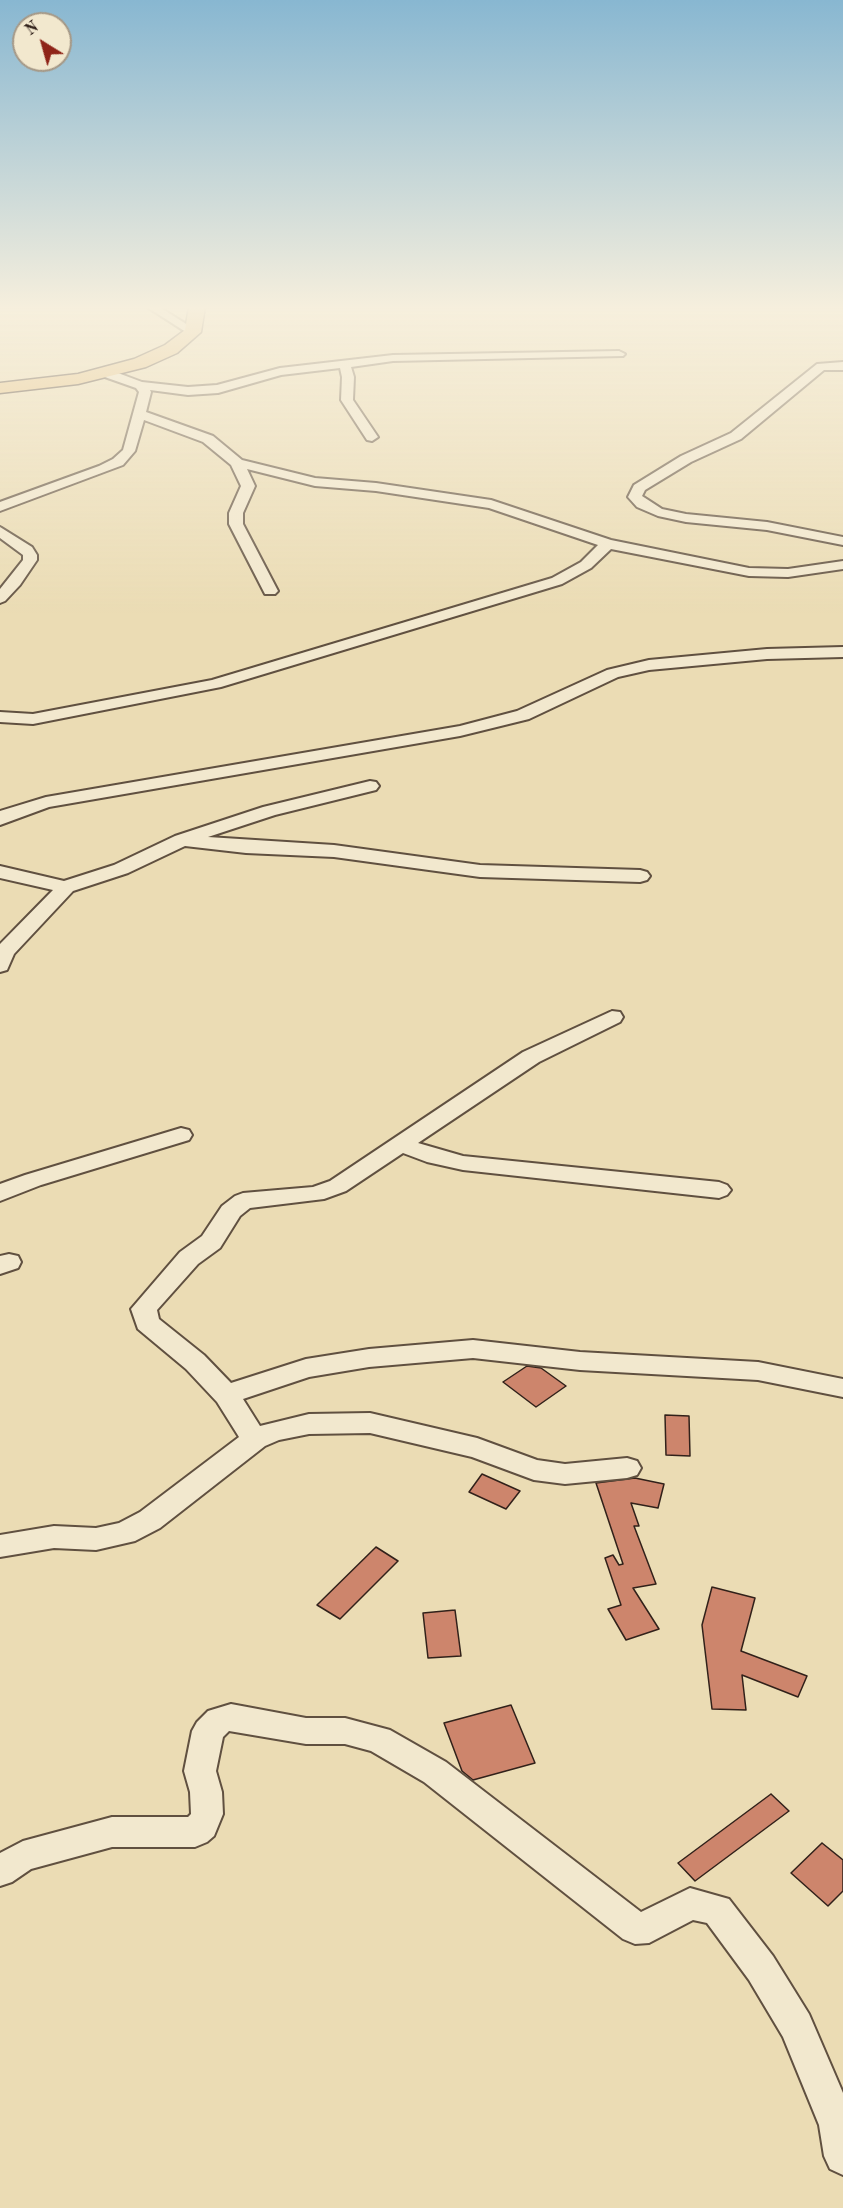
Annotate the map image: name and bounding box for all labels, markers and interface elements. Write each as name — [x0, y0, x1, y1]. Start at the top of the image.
north arrow — [12, 12, 72, 72]
text: N — [23, 19, 42, 39]

